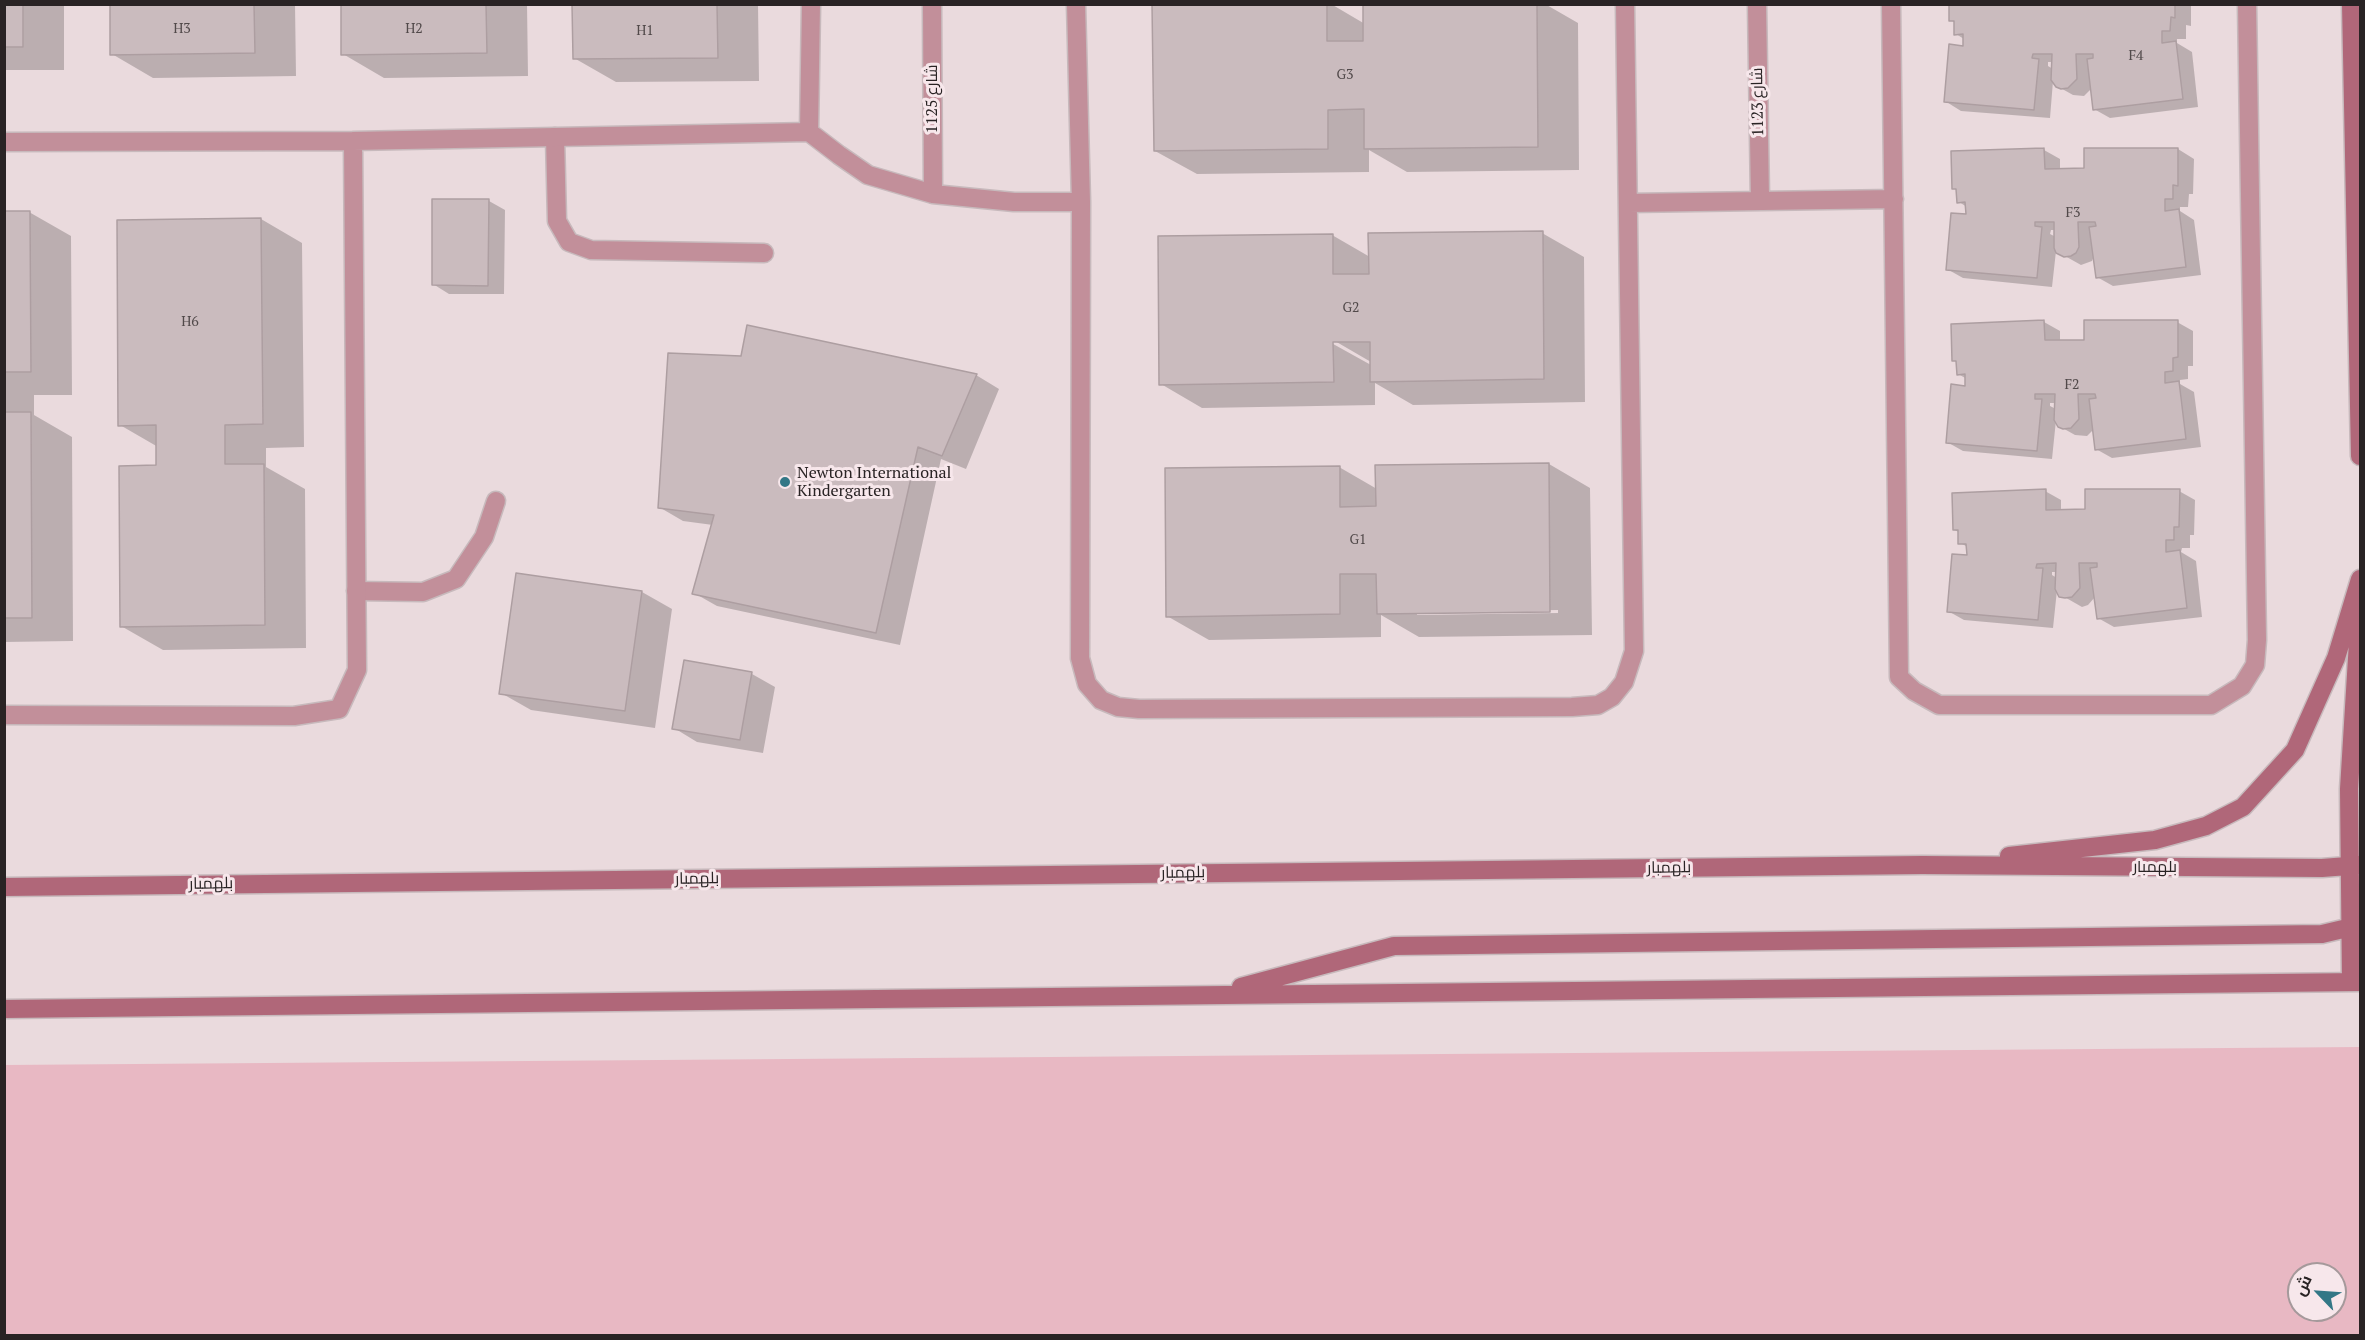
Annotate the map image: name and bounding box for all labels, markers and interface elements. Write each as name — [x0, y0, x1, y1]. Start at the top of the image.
house number: H3 — [173, 21, 191, 37]
house number: H2 — [405, 21, 423, 37]
house number: H1 — [636, 23, 654, 39]
house number: F4 — [2128, 48, 2144, 64]
street label: شارع 1125 — [922, 65, 942, 133]
house number: G3 — [1336, 67, 1354, 83]
street label: شارع 1123 — [1748, 67, 1768, 137]
house number: F3 — [2065, 205, 2081, 221]
house number: G2 — [1342, 300, 1360, 316]
house number: H6 — [181, 314, 199, 330]
house number: F2 — [2064, 377, 2080, 393]
place label: Newton International Kindergarten — [797, 463, 951, 501]
marker: Newton International Kindergarten — [778, 475, 792, 489]
house number: G1 — [1349, 532, 1367, 548]
street label: بلهمبار — [2133, 857, 2177, 877]
street label: بلهمبار — [1647, 858, 1691, 878]
street label: بلهمبار — [1161, 863, 1205, 883]
street label: بلهمبار — [675, 869, 719, 889]
street label: بلهمبار — [189, 874, 233, 894]
north arrow — [2287, 1262, 2347, 1322]
text: ش — [2288, 1271, 2317, 1299]

